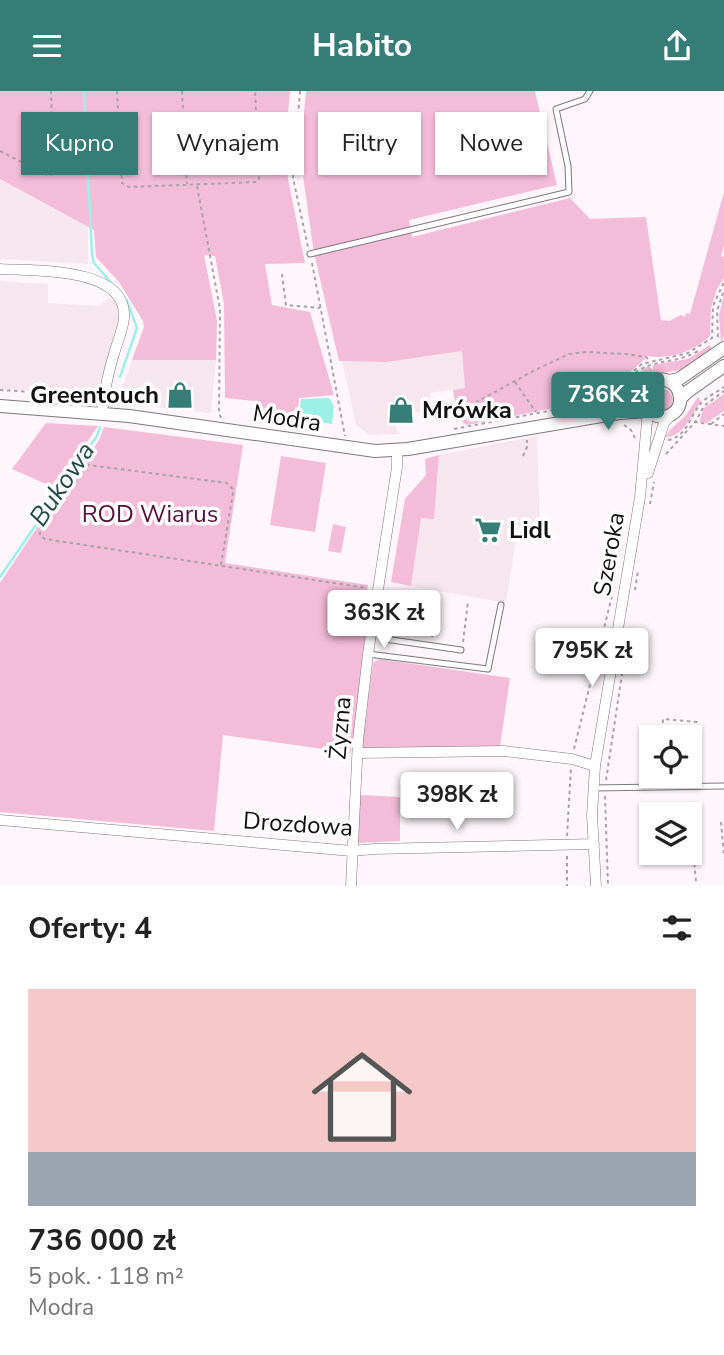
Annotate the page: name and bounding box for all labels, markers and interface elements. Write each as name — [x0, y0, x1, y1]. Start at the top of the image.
text: Habito — [312, 24, 412, 67]
icon: menu — [28, 27, 66, 65]
icon: share — [658, 27, 696, 65]
chip: Kupno — [21, 112, 138, 175]
chip: Wynajem — [152, 112, 304, 175]
chip: Filtry — [318, 112, 421, 175]
chip: Nowe — [435, 112, 547, 175]
pin: 736K zł — [543, 373, 673, 432]
place label: Greentouch — [30, 379, 159, 411]
text: 736K zł — [567, 379, 649, 410]
shop icon: Greentouch — [165, 380, 195, 410]
place label: Mrówka — [422, 394, 512, 426]
shop icon: Mrówka — [386, 395, 416, 425]
street label: Modra — [250, 397, 324, 439]
water label: Bukowa — [21, 435, 103, 533]
park label: ROD Wiarus — [82, 498, 218, 530]
street label: Szeroka — [586, 509, 632, 599]
place label: Lidl — [509, 514, 551, 546]
supermarket icon: Lidl — [473, 515, 503, 545]
pin: 363K zł — [319, 591, 449, 650]
text: 363K zł — [343, 597, 425, 628]
pin: 795K zł — [527, 629, 657, 688]
text: 795K zł — [551, 635, 633, 666]
street label: Żyzna — [321, 695, 359, 761]
map controls — [639, 725, 702, 865]
button: locate — [639, 725, 702, 788]
pin: 398K zł — [392, 773, 522, 832]
text: 398K zł — [416, 779, 498, 810]
button: layers — [639, 802, 702, 865]
street label: Drozdowa — [242, 804, 354, 844]
text: Oferty: 4 — [28, 908, 152, 949]
icon: filters — [658, 909, 696, 947]
icon: home — [299, 1034, 425, 1160]
text: 736 000 zł — [28, 1220, 176, 1261]
text: 5 pok. · 118 m² — [28, 1261, 184, 1292]
text: Modra — [28, 1292, 94, 1323]

